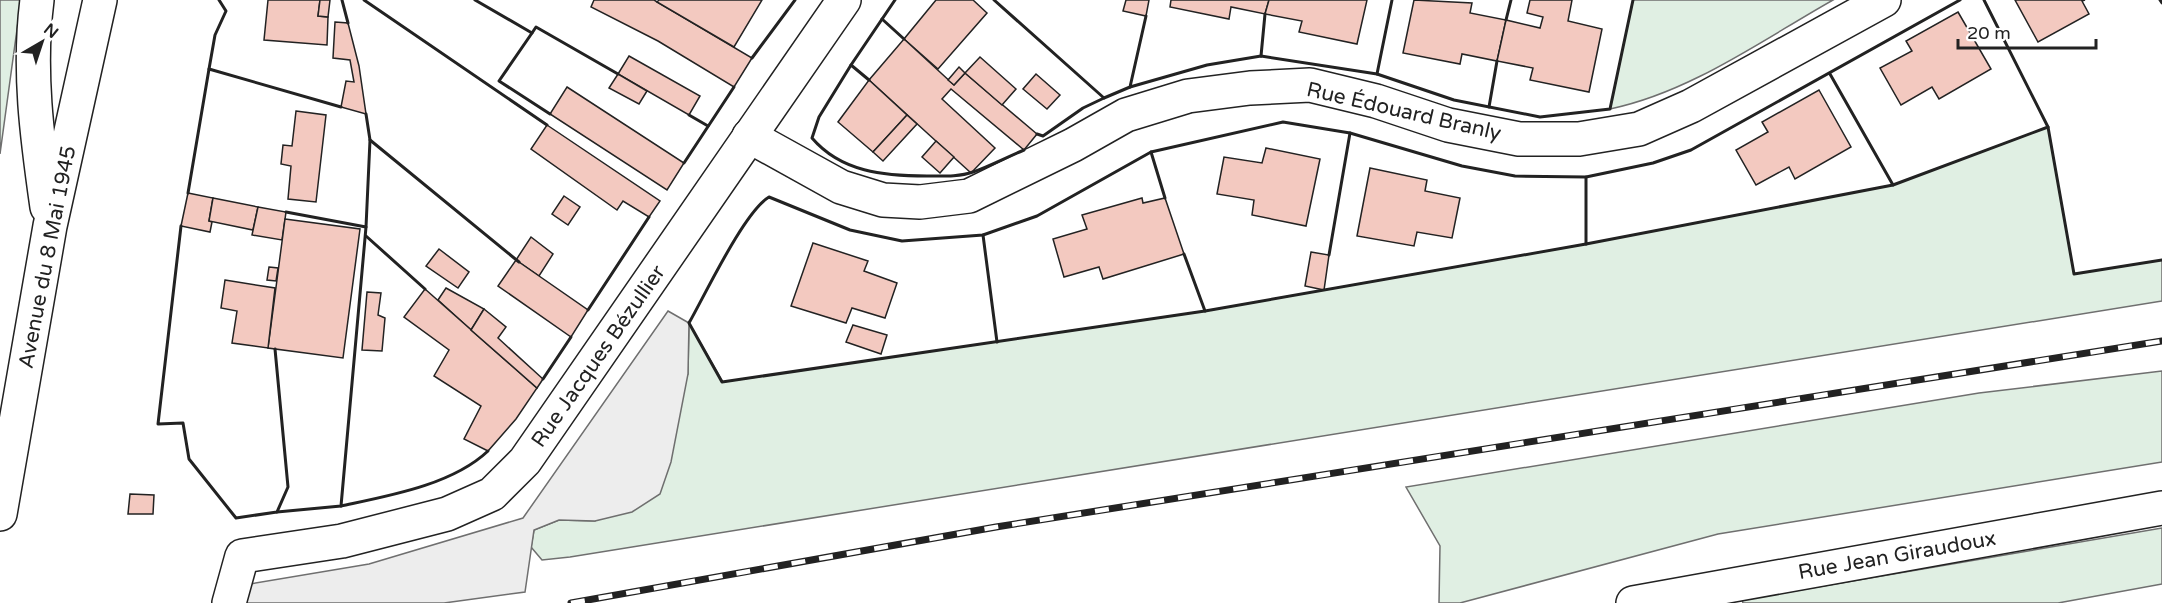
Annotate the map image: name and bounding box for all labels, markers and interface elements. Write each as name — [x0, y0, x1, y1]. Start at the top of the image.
north arrow — [12, 12, 72, 72]
scale bar — [1958, 12, 2096, 50]
text: N — [40, 19, 62, 43]
text: 20 m — [1967, 22, 2011, 44]
street label: Rue Édouard Branly — [1304, 77, 1504, 146]
street label: Avenue du 8 Mai 1945 — [14, 144, 81, 371]
street label: Rue Jacques Bézullier — [526, 260, 671, 452]
street label: Rue Jean Giraudoux — [1796, 526, 1998, 585]

